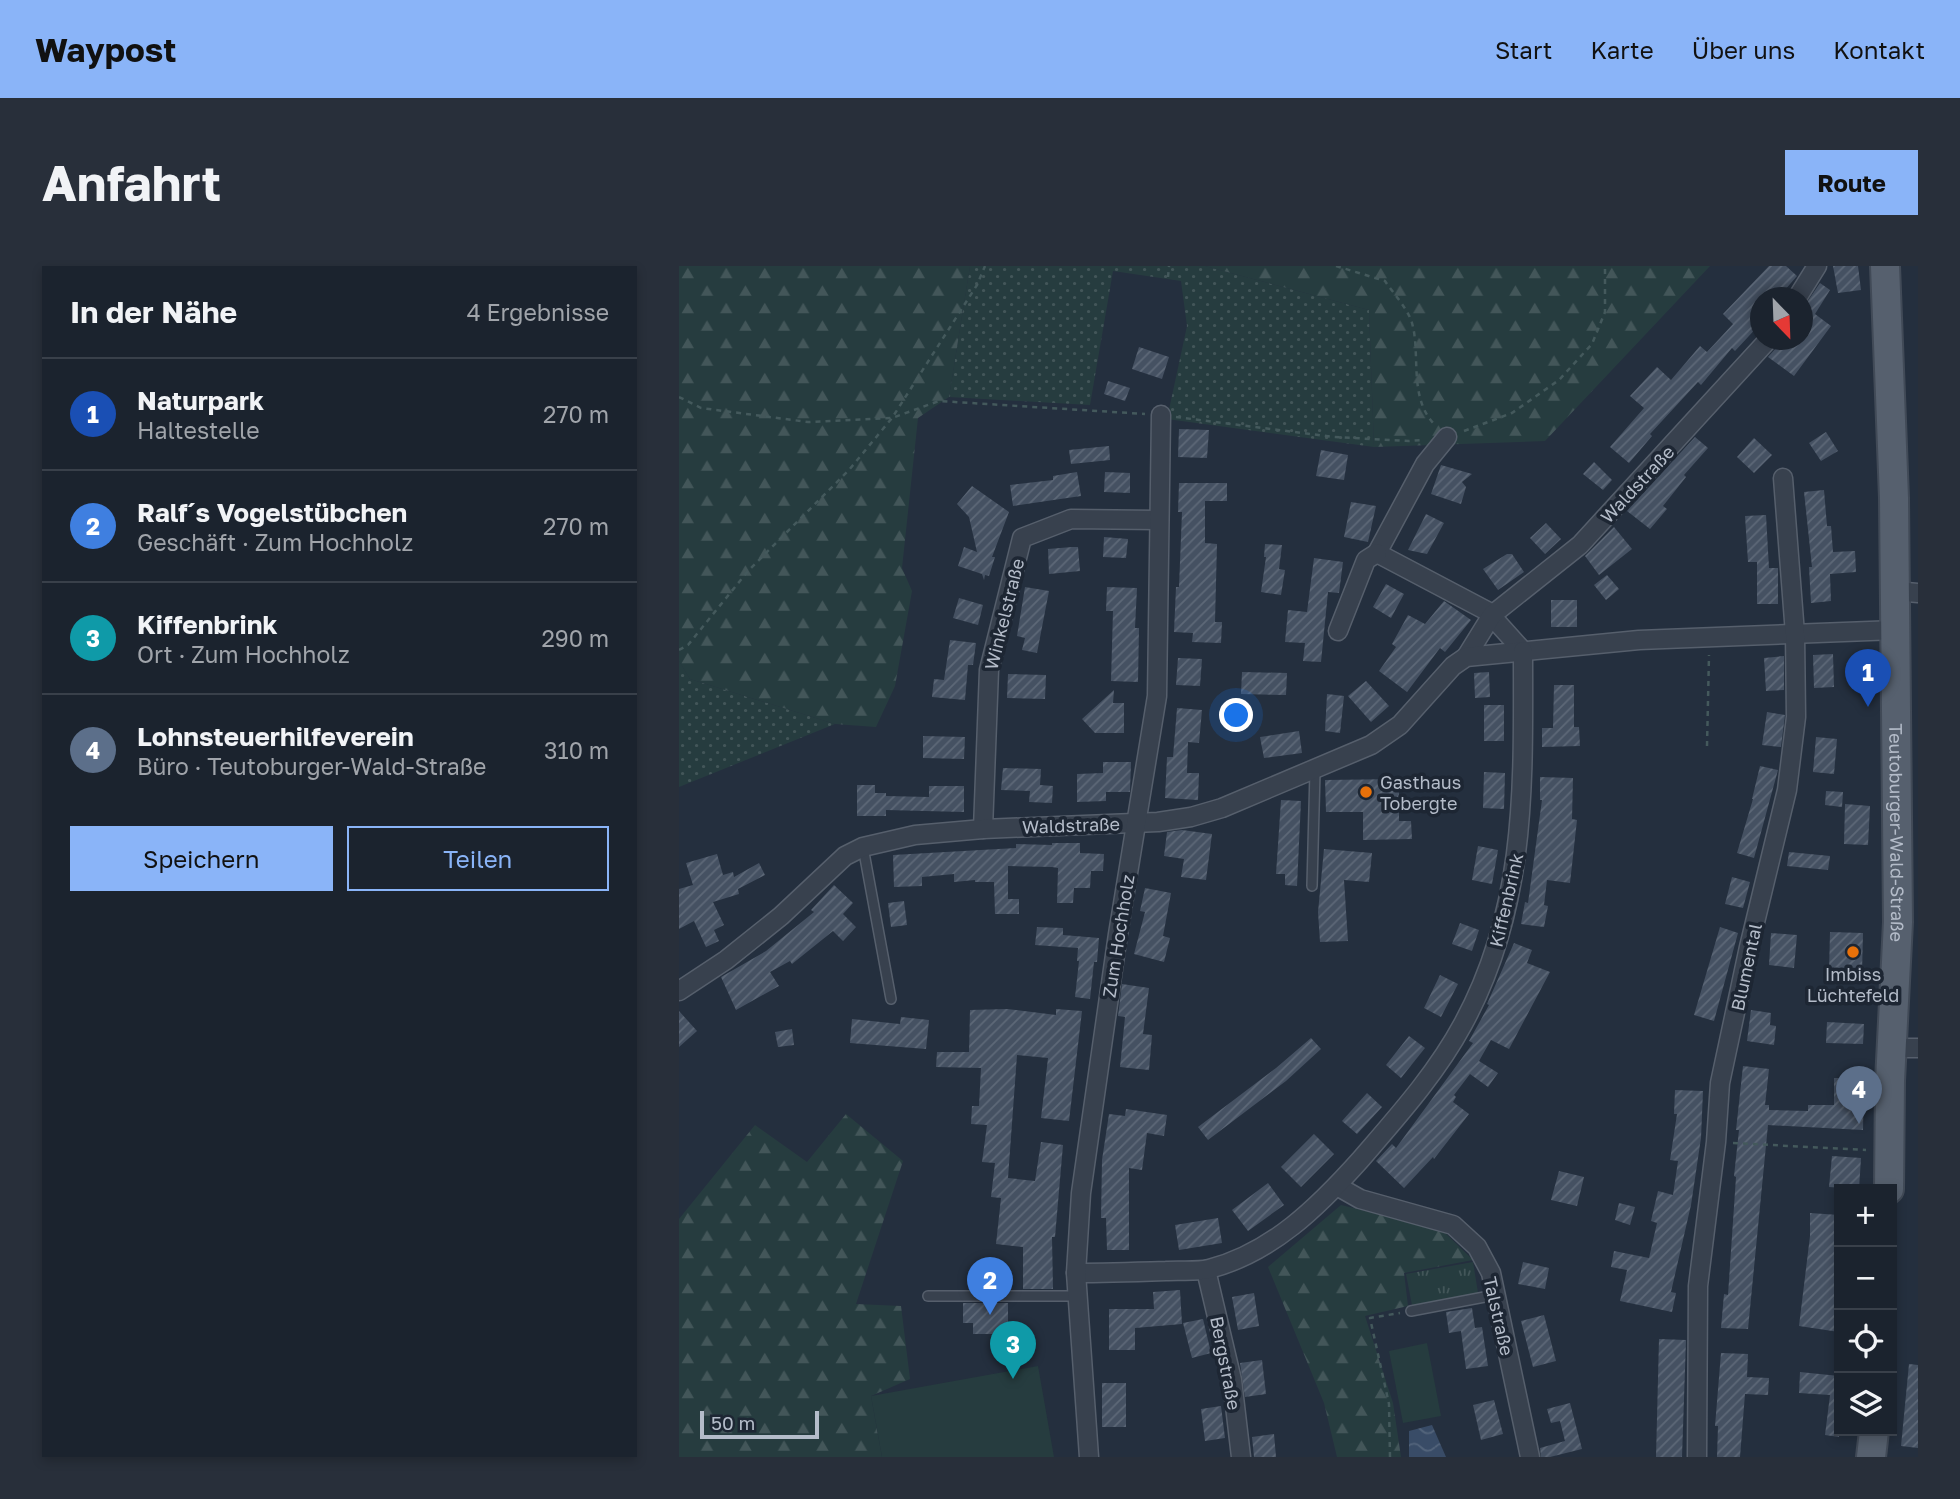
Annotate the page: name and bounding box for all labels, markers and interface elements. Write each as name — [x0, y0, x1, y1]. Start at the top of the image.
text: Waypost — [35, 30, 176, 69]
text: Start — [1495, 35, 1552, 64]
text: Karte — [1590, 35, 1654, 64]
text: Über uns — [1692, 35, 1795, 64]
text: Kontakt — [1833, 35, 1925, 64]
button: Route — [1785, 150, 1918, 215]
text: Anfahrt — [42, 153, 221, 212]
north arrow — [1750, 287, 1813, 350]
text: In der Nähe — [70, 294, 237, 330]
text: 4 Ergebnisse — [467, 298, 609, 326]
text: Naturpark — [137, 385, 264, 416]
text: 1 — [87, 400, 99, 428]
text: 270 m — [543, 400, 609, 428]
text: Haltestelle — [137, 416, 259, 444]
street label: Waldstraße — [1596, 441, 1678, 527]
text: Ralf´s Vogelstübchen — [137, 497, 407, 528]
text: 2 — [86, 512, 100, 540]
text: 270 m — [543, 512, 609, 540]
text: Geschäft · Zum Hochholz — [137, 528, 413, 556]
street label: Winkelstraße — [980, 556, 1028, 672]
text: Kiffenbrink — [137, 609, 277, 640]
text: 3 — [86, 624, 100, 652]
text: 290 m — [541, 624, 609, 652]
text: Ort · Zum Hochholz — [137, 640, 350, 668]
pin: 1 — [1845, 649, 1891, 707]
your location — [1219, 698, 1253, 732]
text: Lohnsteuerhilfeverein — [137, 721, 414, 752]
street label: Teutoburger-Wald-Straße — [1885, 723, 1909, 943]
text: 4 — [86, 736, 100, 764]
text: 310 m — [544, 736, 609, 764]
text: Büro · Teutoburger-Wald-Straße — [137, 752, 486, 780]
place label: Gasthaus Tobergte — [1380, 771, 1461, 814]
marker: Gasthaus Tobergte — [1358, 784, 1374, 800]
street label: Waldstraße — [1022, 812, 1120, 838]
button: Speichern — [70, 826, 333, 891]
button: Teilen — [347, 826, 609, 891]
street label: Kiffenbrink — [1484, 851, 1528, 949]
street label: Zum Hochholz — [1097, 873, 1139, 999]
street label: Blumental — [1726, 921, 1766, 1013]
marker: Imbiss Lüchtefeld — [1845, 944, 1861, 960]
place label: Imbiss Lüchtefeld — [1807, 963, 1899, 1006]
pin: 4 — [1836, 1066, 1882, 1124]
map controls — [1834, 1184, 1897, 1436]
button: + — [1834, 1184, 1897, 1247]
button: − — [1834, 1247, 1897, 1310]
pin: 2 — [967, 1257, 1013, 1315]
street label: Talstraße — [1479, 1274, 1519, 1358]
button: locate — [1834, 1310, 1897, 1373]
street label: Bergstraße — [1206, 1314, 1246, 1412]
pin: 3 — [990, 1321, 1036, 1379]
button: layers — [1834, 1373, 1897, 1436]
scale bar — [700, 1408, 819, 1440]
text: 50 m — [711, 1411, 755, 1434]

